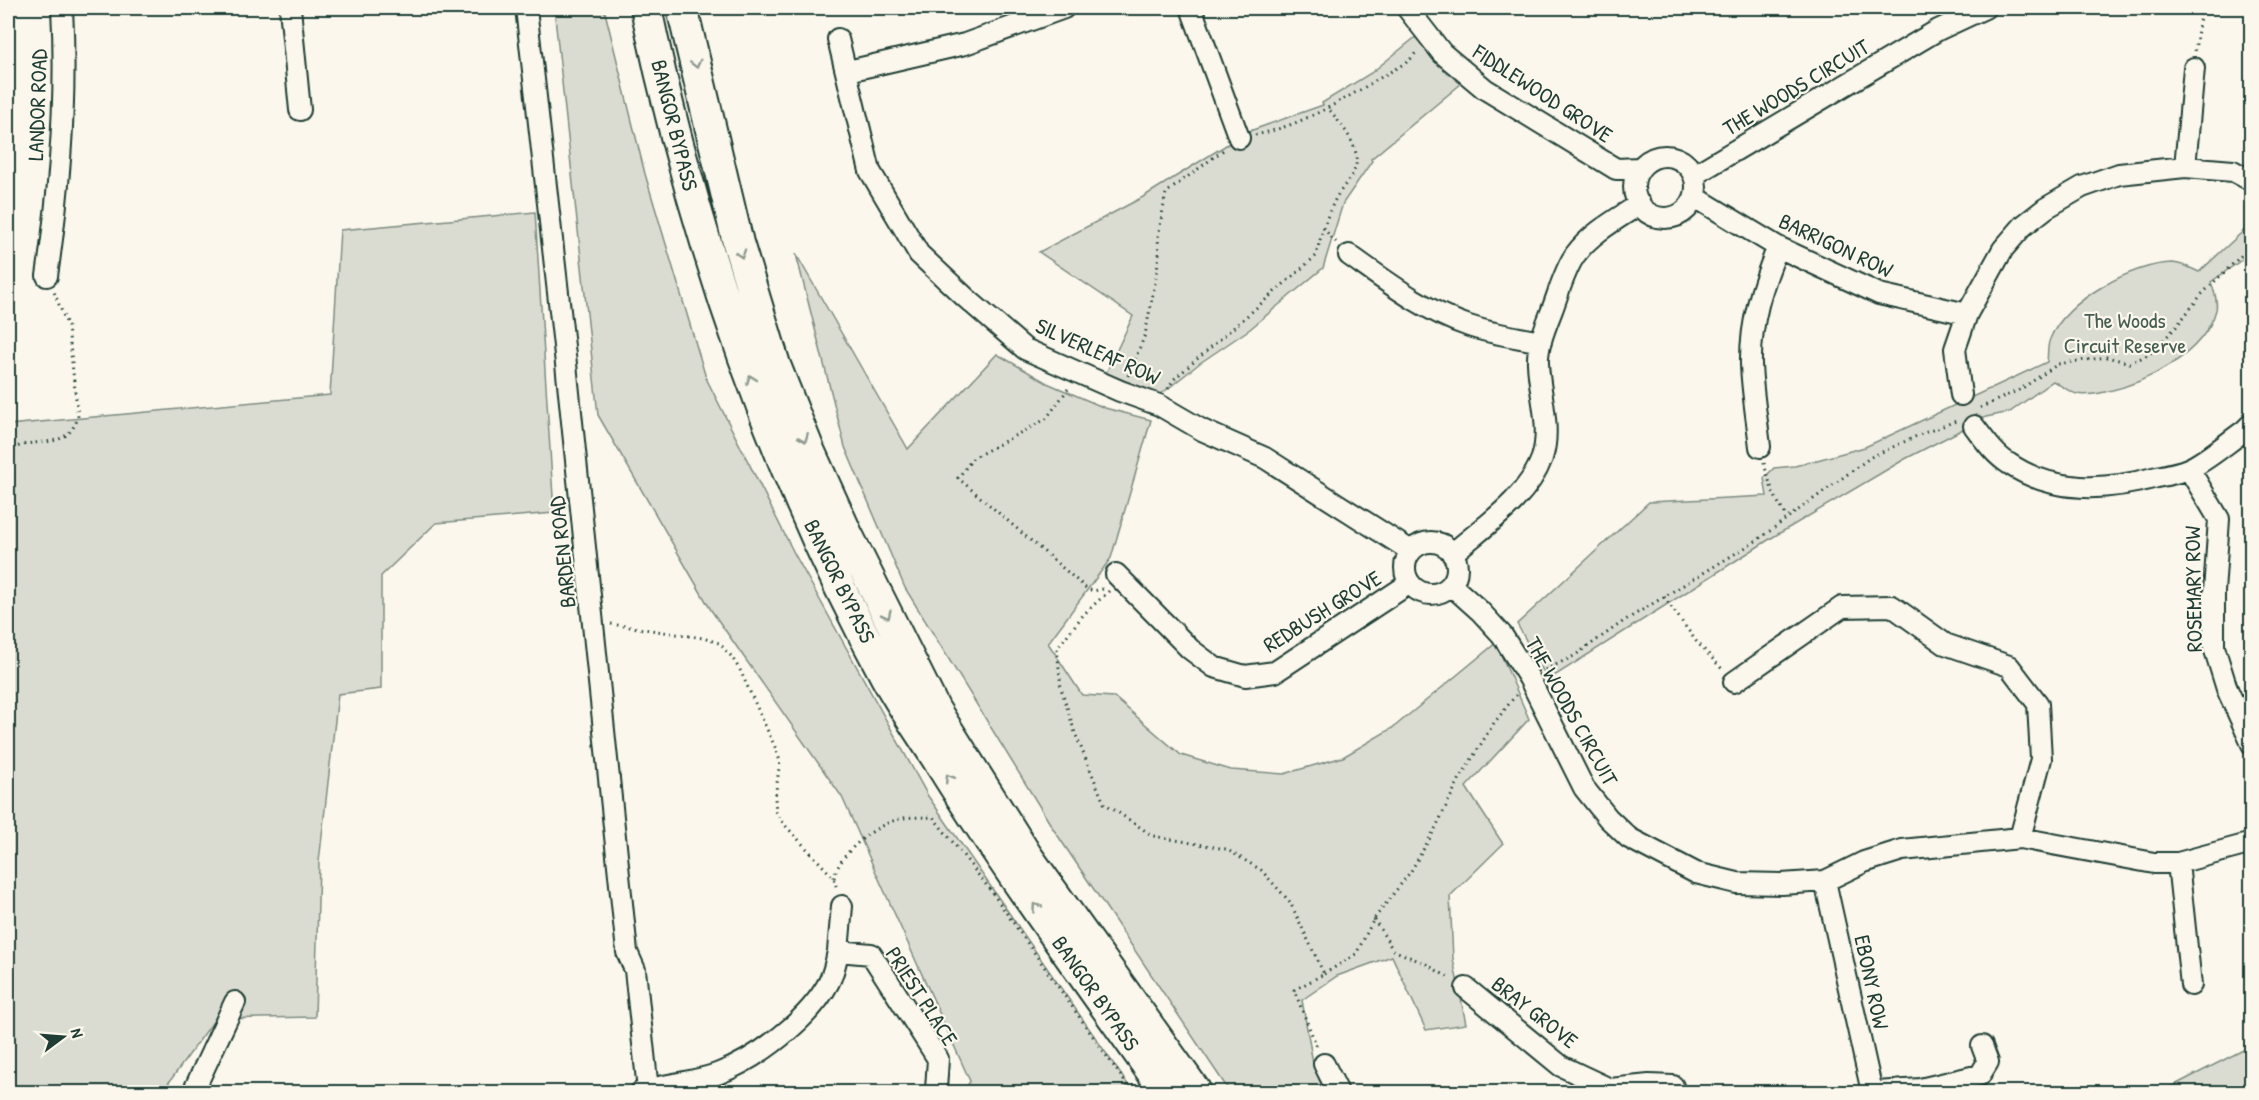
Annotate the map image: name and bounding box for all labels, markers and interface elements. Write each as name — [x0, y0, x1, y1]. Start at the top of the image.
street label: THE WOODS CIRCUIT — [1717, 31, 1875, 143]
street label: FIDDLEWOOD GROVE — [1467, 36, 1619, 149]
street label: LANDOR ROAD — [20, 48, 54, 161]
street label: BANGOR BYPASS — [644, 56, 706, 194]
one-way arrow — [689, 58, 701, 69]
street label: BARRIGON ROW — [1774, 206, 1898, 285]
one-way arrow — [734, 248, 746, 259]
park label: The Woods Circuit Reserve — [2064, 305, 2186, 360]
street label: SILVERLEAF ROW — [1031, 310, 1165, 392]
one-way arrow — [746, 374, 759, 384]
one-way arrow — [797, 432, 809, 443]
street label: BARDEN ROAD — [541, 494, 583, 609]
street label: BANGOR BYPASS — [797, 514, 883, 648]
street label: ROSEMARY ROW — [2177, 525, 2209, 652]
street label: REDBUSH GROVE — [1257, 563, 1387, 659]
one-way arrow — [880, 608, 891, 619]
street label: THE WOODS CIRCUIT — [1519, 631, 1626, 791]
one-way arrow — [945, 774, 957, 784]
one-way arrow — [1032, 903, 1043, 914]
street label: BANGOR BYPASS — [1045, 930, 1147, 1056]
street label: EBONY ROW — [1847, 932, 1897, 1032]
street label: PRIEST PLACE — [879, 941, 965, 1051]
street label: BRAY GROVE — [1486, 969, 1584, 1055]
north arrow — [33, 1007, 93, 1067]
text: N — [66, 1026, 89, 1040]

